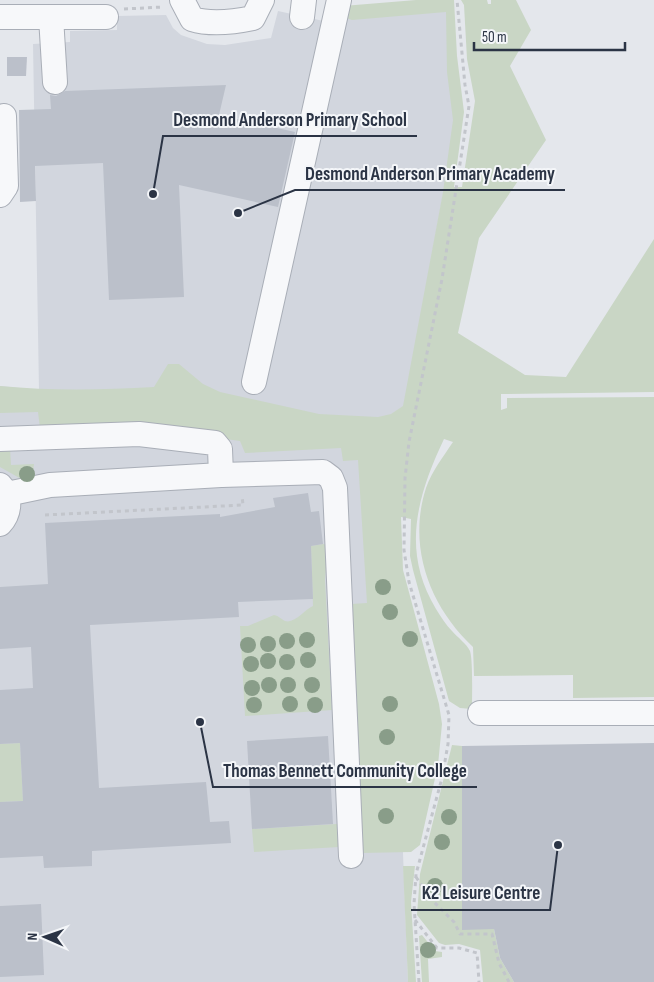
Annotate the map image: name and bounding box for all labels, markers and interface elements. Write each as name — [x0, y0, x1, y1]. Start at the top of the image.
scale bar — [474, 20, 625, 52]
text: 50 m — [482, 28, 507, 47]
callout: Desmond Anderson Primary School — [163, 102, 417, 136]
text: Desmond Anderson Primary School — [173, 109, 407, 132]
callout: Desmond Anderson Primary Academy — [295, 156, 565, 190]
text: Desmond Anderson Primary Academy — [305, 163, 555, 186]
callout: Thomas Bennett Community College — [213, 753, 477, 787]
text: Thomas Bennett Community College — [223, 760, 467, 783]
callout: K2 Leisure Centre — [411, 876, 550, 910]
text: K2 Leisure Centre — [422, 882, 540, 905]
north arrow — [20, 912, 70, 962]
text: N — [24, 933, 41, 941]

